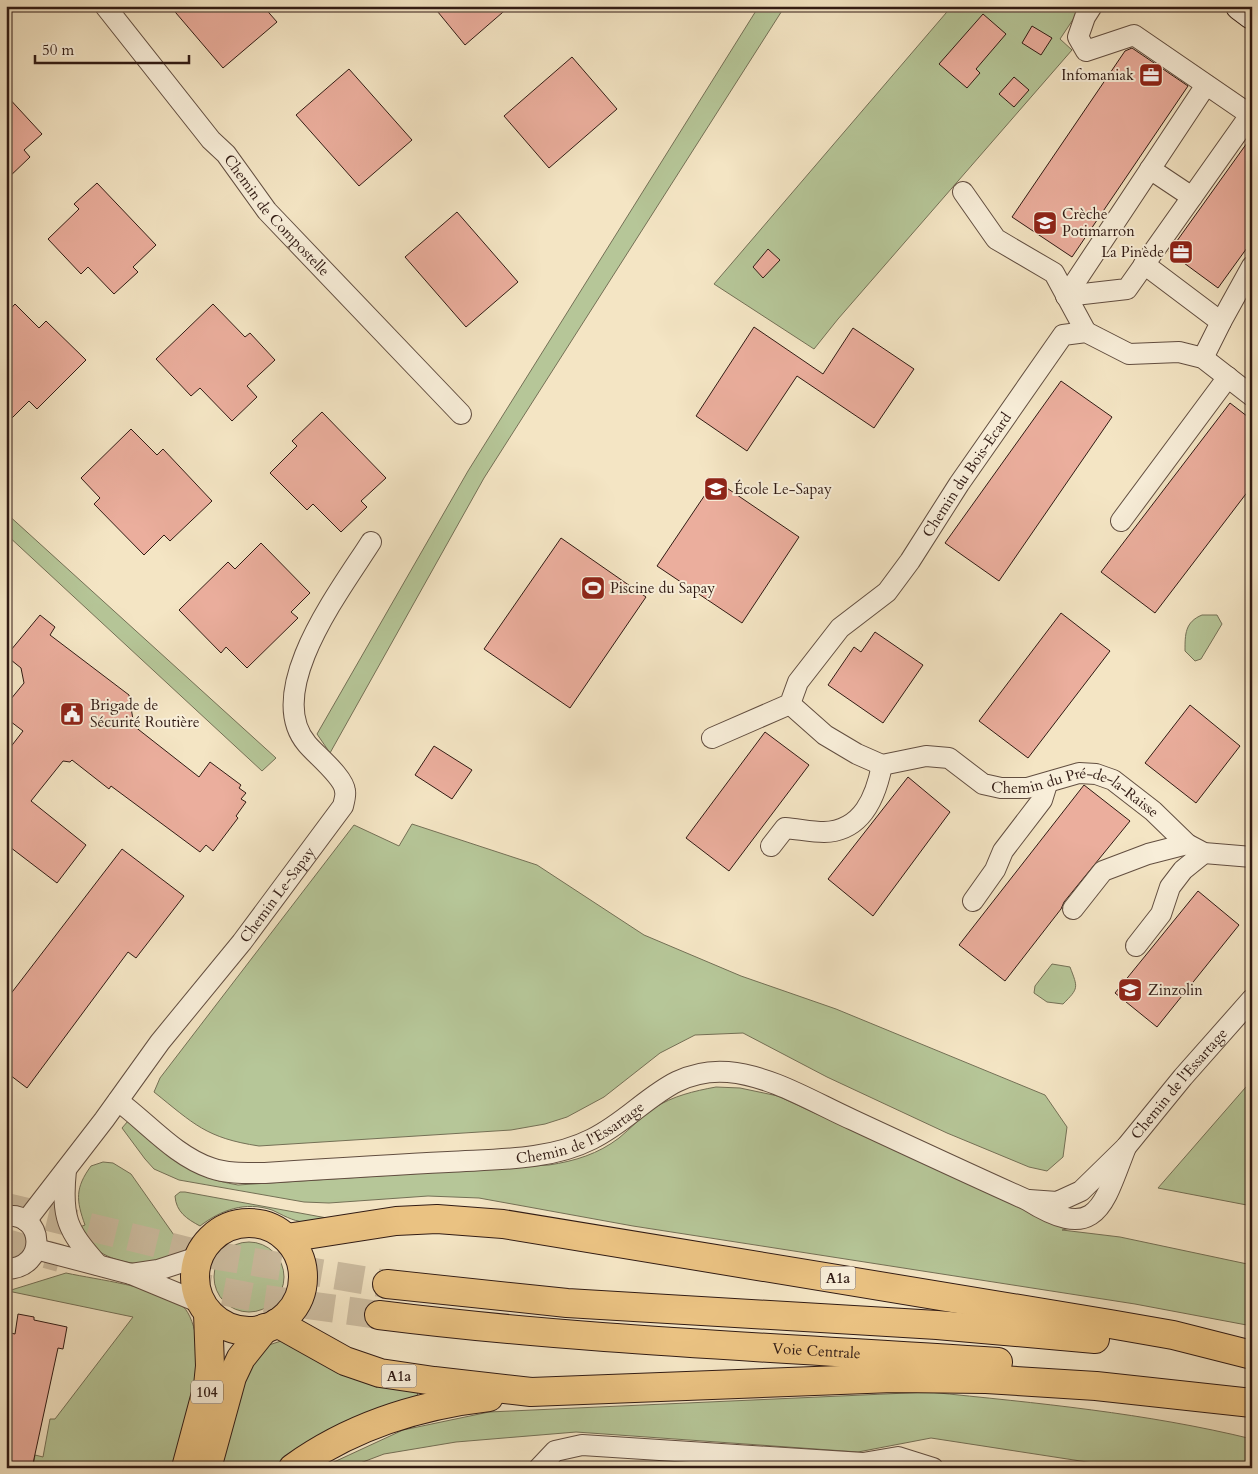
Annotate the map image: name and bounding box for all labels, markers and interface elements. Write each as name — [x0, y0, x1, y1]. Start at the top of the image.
scale bar — [35, 32, 189, 64]
text: 50 m — [42, 40, 74, 60]
office icon: Infomaniak — [1138, 62, 1164, 88]
place label: Infomaniak — [1061, 65, 1134, 85]
street label: Chemin de Compostelle — [219, 150, 334, 281]
place label: Crèche Potimarron — [1062, 204, 1135, 241]
school or university icon: Crèche Potimarron — [1032, 210, 1058, 236]
office icon: La Pinède — [1168, 239, 1194, 265]
place label: La Pinède — [1101, 242, 1164, 262]
street label: Chemin du Bois-Ecard — [918, 408, 1016, 541]
school or university icon: École Le-Sapay — [703, 476, 729, 502]
place label: École Le-Sapay — [734, 479, 832, 499]
sports icon: Piscine du Sapay — [580, 575, 606, 601]
place label: Piscine du Sapay — [610, 578, 715, 598]
place label: Brigade de Sécurité Routière — [90, 695, 200, 732]
public building icon: Brigade de Sécurité Routière — [59, 701, 85, 727]
street label: Chemin du Pré-de-la-Raisse — [989, 763, 1164, 822]
street label: Chemin Le-Sapay — [235, 842, 320, 947]
school or university icon: Zinzolin — [1117, 977, 1143, 1003]
place label: Zinzolin — [1148, 980, 1203, 1000]
street label: Chemin de l'Essartage — [1126, 1024, 1232, 1143]
street label: Chemin de l'Essartage — [515, 1097, 648, 1168]
road number: A1a — [820, 1266, 856, 1290]
street label: Voie Centrale — [772, 1338, 861, 1363]
road number: A1a — [382, 1364, 416, 1388]
road number: 104 — [191, 1380, 223, 1404]

